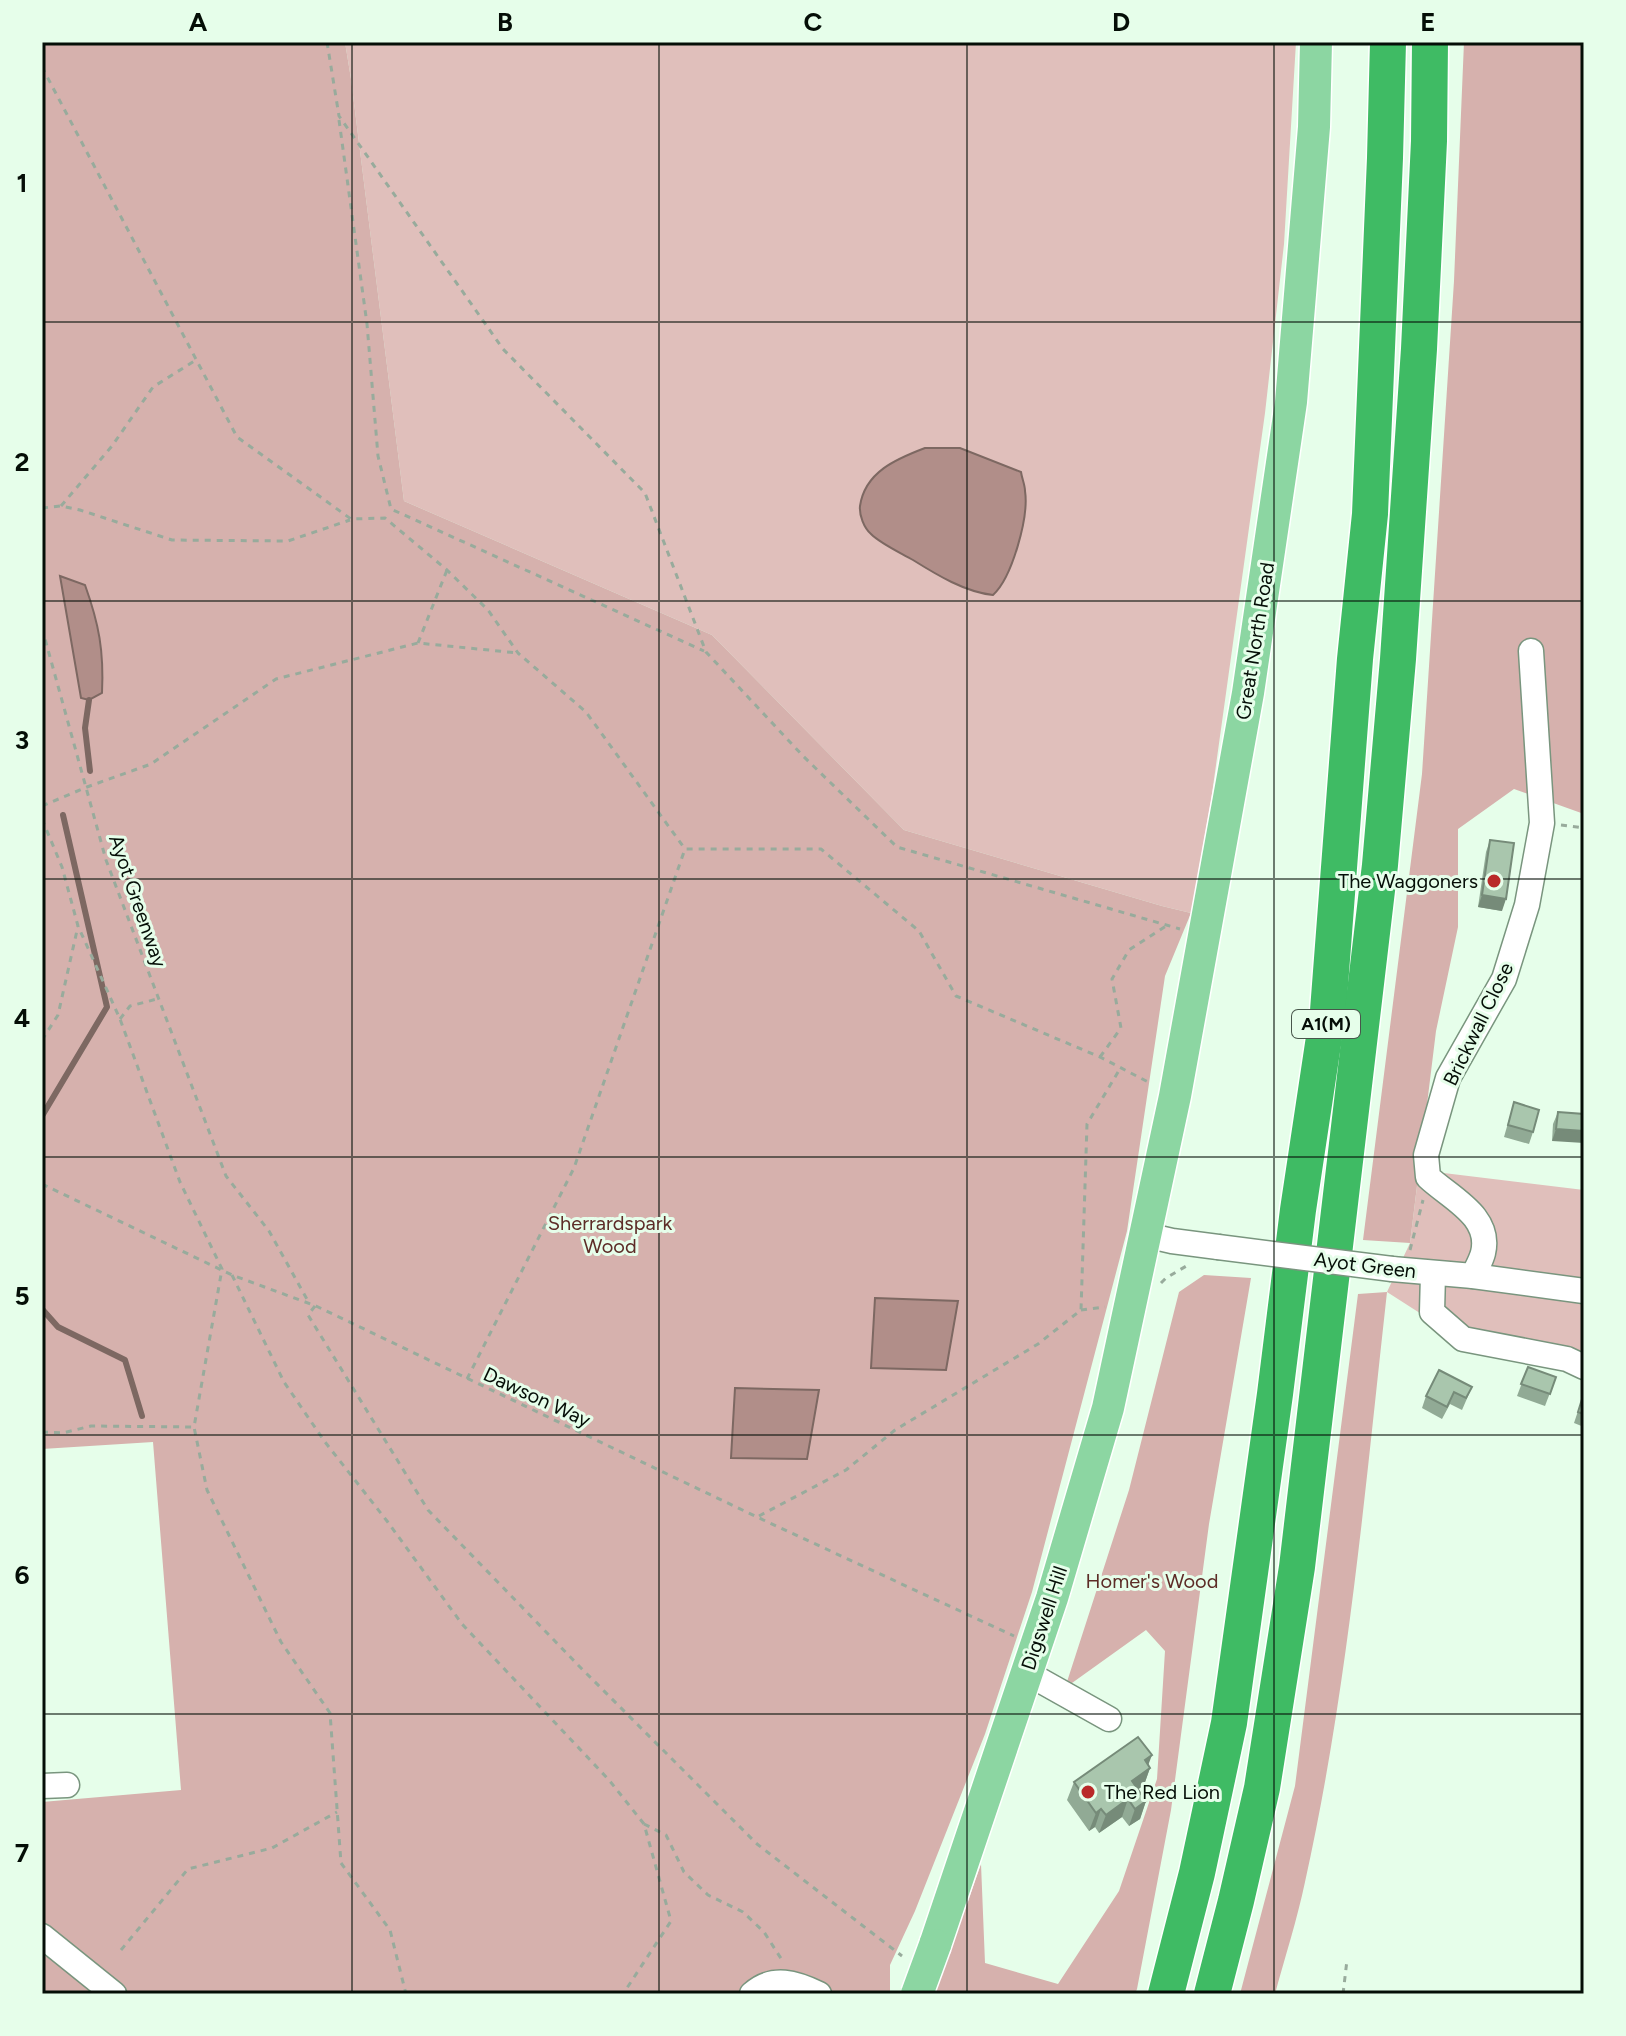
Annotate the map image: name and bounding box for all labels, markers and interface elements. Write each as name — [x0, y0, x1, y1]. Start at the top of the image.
text: A — [189, 6, 208, 38]
text: B — [497, 6, 513, 38]
text: C — [804, 6, 823, 38]
text: D — [1112, 6, 1130, 38]
text: E — [1420, 6, 1436, 38]
text: 1 — [17, 167, 27, 199]
text: 2 — [14, 446, 30, 478]
street label: Great North Road — [1231, 561, 1279, 721]
text: 3 — [15, 724, 29, 756]
street label: Ayot Greenway — [104, 832, 172, 971]
place label: The Waggoners — [1338, 869, 1478, 893]
marker: The Waggoners — [1485, 872, 1503, 890]
street label: Brickwall Close — [1438, 958, 1518, 1090]
text: 4 — [14, 1002, 30, 1034]
road number: A1(M) — [1292, 1010, 1360, 1038]
park label: Sherrardspark Wood — [548, 1211, 672, 1258]
street label: Ayot Green — [1313, 1247, 1417, 1283]
text: 5 — [14, 1280, 30, 1312]
street label: Dawson Way — [480, 1362, 595, 1432]
text: 6 — [14, 1559, 30, 1591]
street label: Digswell Hill — [1016, 1563, 1072, 1673]
park label: Homer's Wood — [1086, 1569, 1218, 1593]
place label: The Red Lion — [1104, 1780, 1220, 1804]
marker: The Red Lion — [1079, 1783, 1097, 1801]
text: 7 — [15, 1837, 29, 1869]

